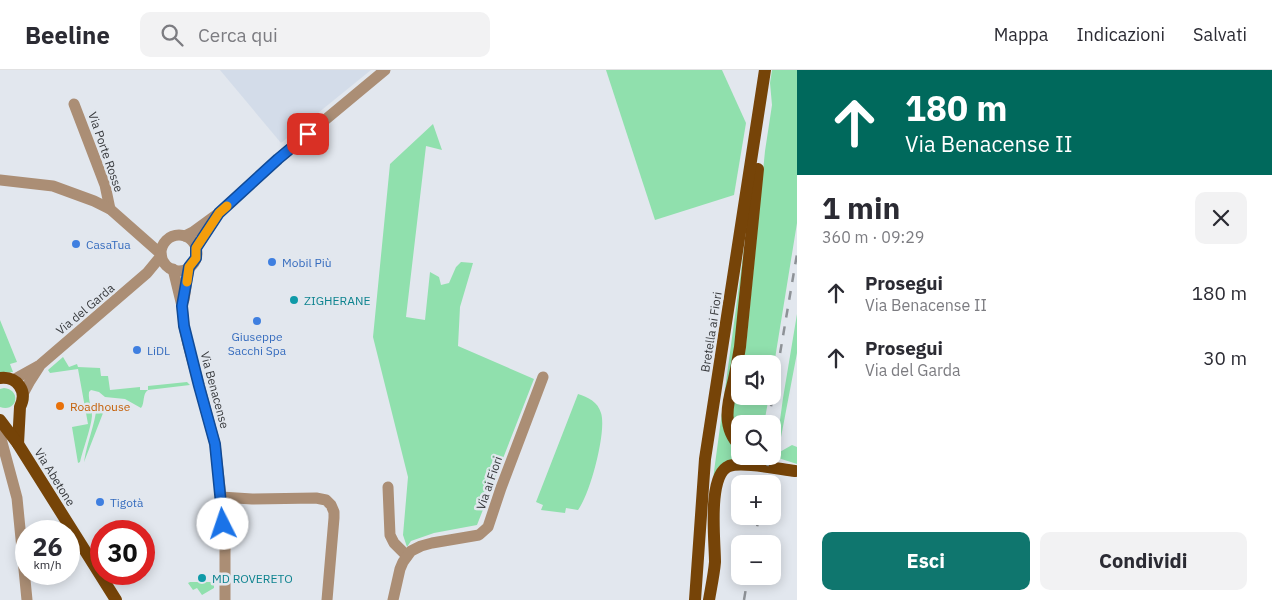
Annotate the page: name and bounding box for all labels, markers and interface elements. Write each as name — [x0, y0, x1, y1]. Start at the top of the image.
search box — [140, 12, 490, 57]
text: Beeline — [25, 19, 110, 51]
icon: search — [158, 21, 186, 49]
text: Cerca qui — [198, 23, 278, 47]
text: Mappa — [994, 23, 1048, 46]
text: Indicazioni — [1076, 23, 1165, 46]
text: Salvati — [1193, 23, 1247, 46]
text: 180 m — [905, 85, 1008, 131]
icon: ahead — [822, 90, 887, 155]
street label: Via Porte Rosse — [85, 110, 127, 194]
pin — [287, 113, 329, 155]
icon: arrive — [294, 120, 322, 148]
text: Via Benacense II — [905, 129, 1073, 158]
text: 1 min — [822, 188, 900, 227]
button: close — [1195, 192, 1247, 244]
text: 360 m · 09:29 — [822, 227, 924, 247]
place label: CasaTua — [86, 237, 131, 252]
marker: CasaTua — [70, 238, 82, 250]
place label: Mobil Più — [282, 255, 332, 270]
marker: Mobil Più — [266, 256, 278, 268]
text: Prosegui — [865, 271, 943, 295]
icon: ahead — [822, 279, 850, 307]
street label: Via del Garda — [53, 280, 118, 338]
text: 180 m — [1192, 281, 1247, 305]
street label: Bretella ai Fiori — [697, 291, 725, 373]
place label: ZIGHERANE — [304, 293, 370, 308]
marker: ZIGHERANE — [288, 294, 300, 306]
text: Via Benacense II — [865, 295, 987, 315]
marker: Giuseppe Sacchi Spa — [251, 315, 263, 327]
place label: Giuseppe Sacchi Spa — [228, 329, 287, 358]
text: Prosegui — [865, 336, 943, 360]
place label: LiDL — [147, 343, 170, 358]
marker: LiDL — [131, 344, 143, 356]
icon: ahead — [822, 344, 850, 372]
text: 30 m — [1203, 346, 1247, 370]
street label: Via Benacense — [198, 350, 233, 430]
map controls — [731, 355, 781, 585]
button: sound — [731, 355, 781, 405]
text: Via del Garda — [865, 360, 961, 380]
place label: Roadhouse — [70, 399, 131, 414]
marker: Roadhouse — [54, 400, 66, 412]
button: search — [731, 415, 781, 465]
street label: Via Abetone — [31, 445, 79, 509]
street label: Via ai Fiori — [473, 454, 505, 512]
button: + — [731, 475, 781, 525]
place label: Tigotà — [110, 495, 144, 510]
marker: Tigotà — [94, 496, 106, 508]
position arrow — [196, 497, 248, 549]
speed limit sign: 30 — [90, 520, 155, 585]
text: 26 — [32, 530, 63, 563]
button: Esci — [822, 532, 1030, 590]
button: Condividi — [1040, 532, 1247, 590]
button: − — [731, 535, 781, 585]
text: km/h — [33, 557, 62, 572]
place label: MD ROVERETO — [212, 571, 293, 586]
marker: MD ROVERETO — [196, 572, 208, 584]

